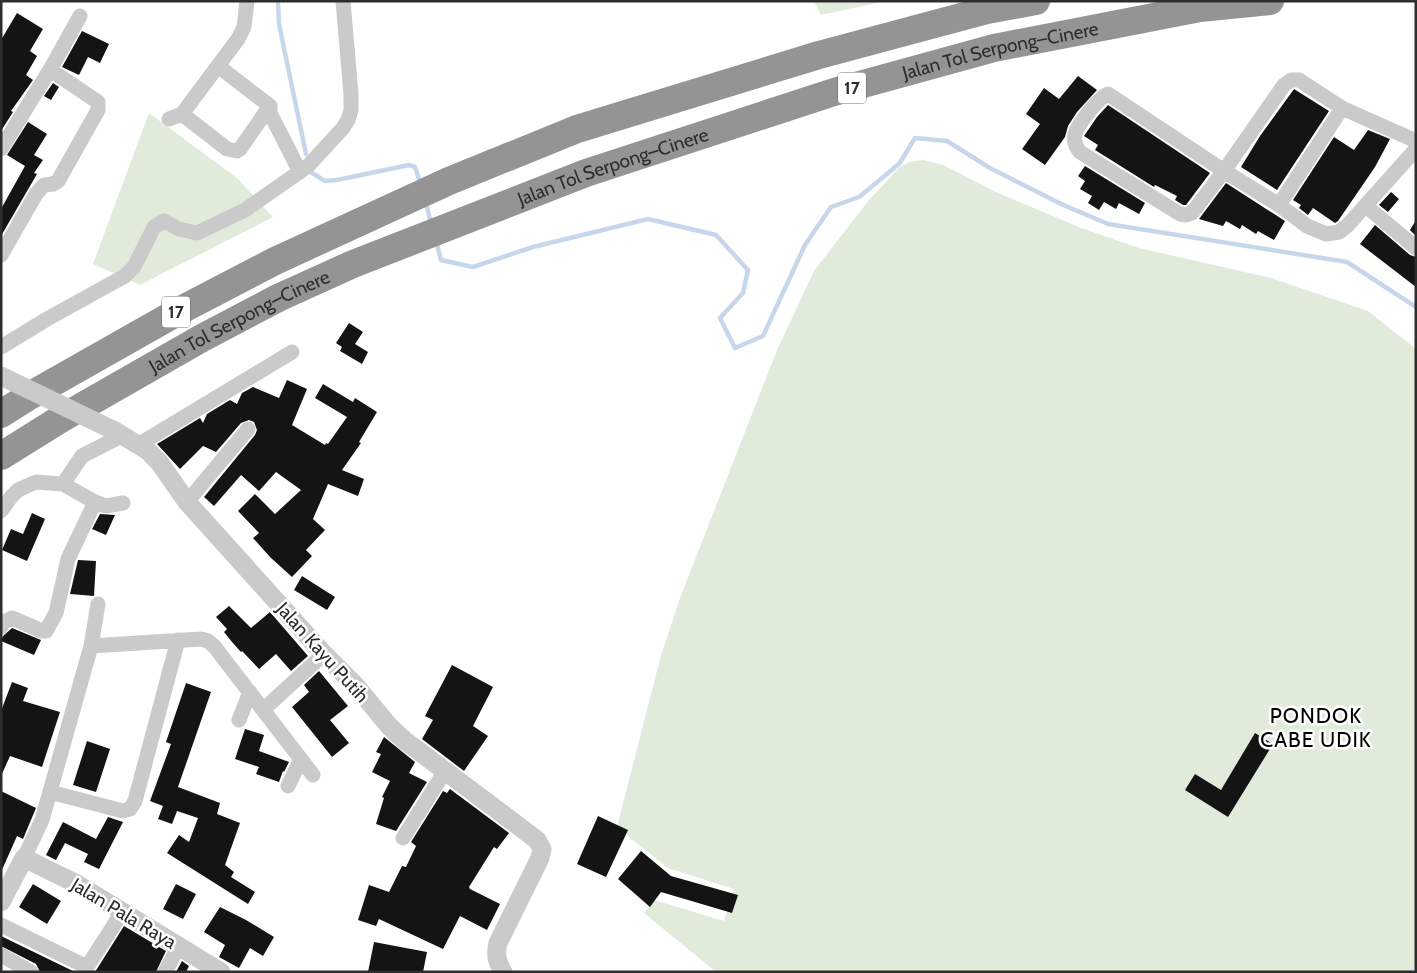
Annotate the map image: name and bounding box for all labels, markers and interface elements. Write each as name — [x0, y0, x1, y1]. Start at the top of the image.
street label: Jalan Tol Serpong–Cinere — [899, 17, 1101, 85]
road number: 17 — [838, 73, 866, 104]
street label: Jalan Tol Serpong–Cinere — [513, 123, 712, 211]
street label: Jalan Tol Serpong–Cinere — [144, 265, 334, 378]
road number: 17 — [162, 296, 190, 328]
street label: Jalan Kayu Putih — [271, 597, 374, 707]
district label: PONDOK CABE UDIK — [1260, 703, 1372, 752]
street label: Jalan Pala Raya — [66, 873, 180, 954]

